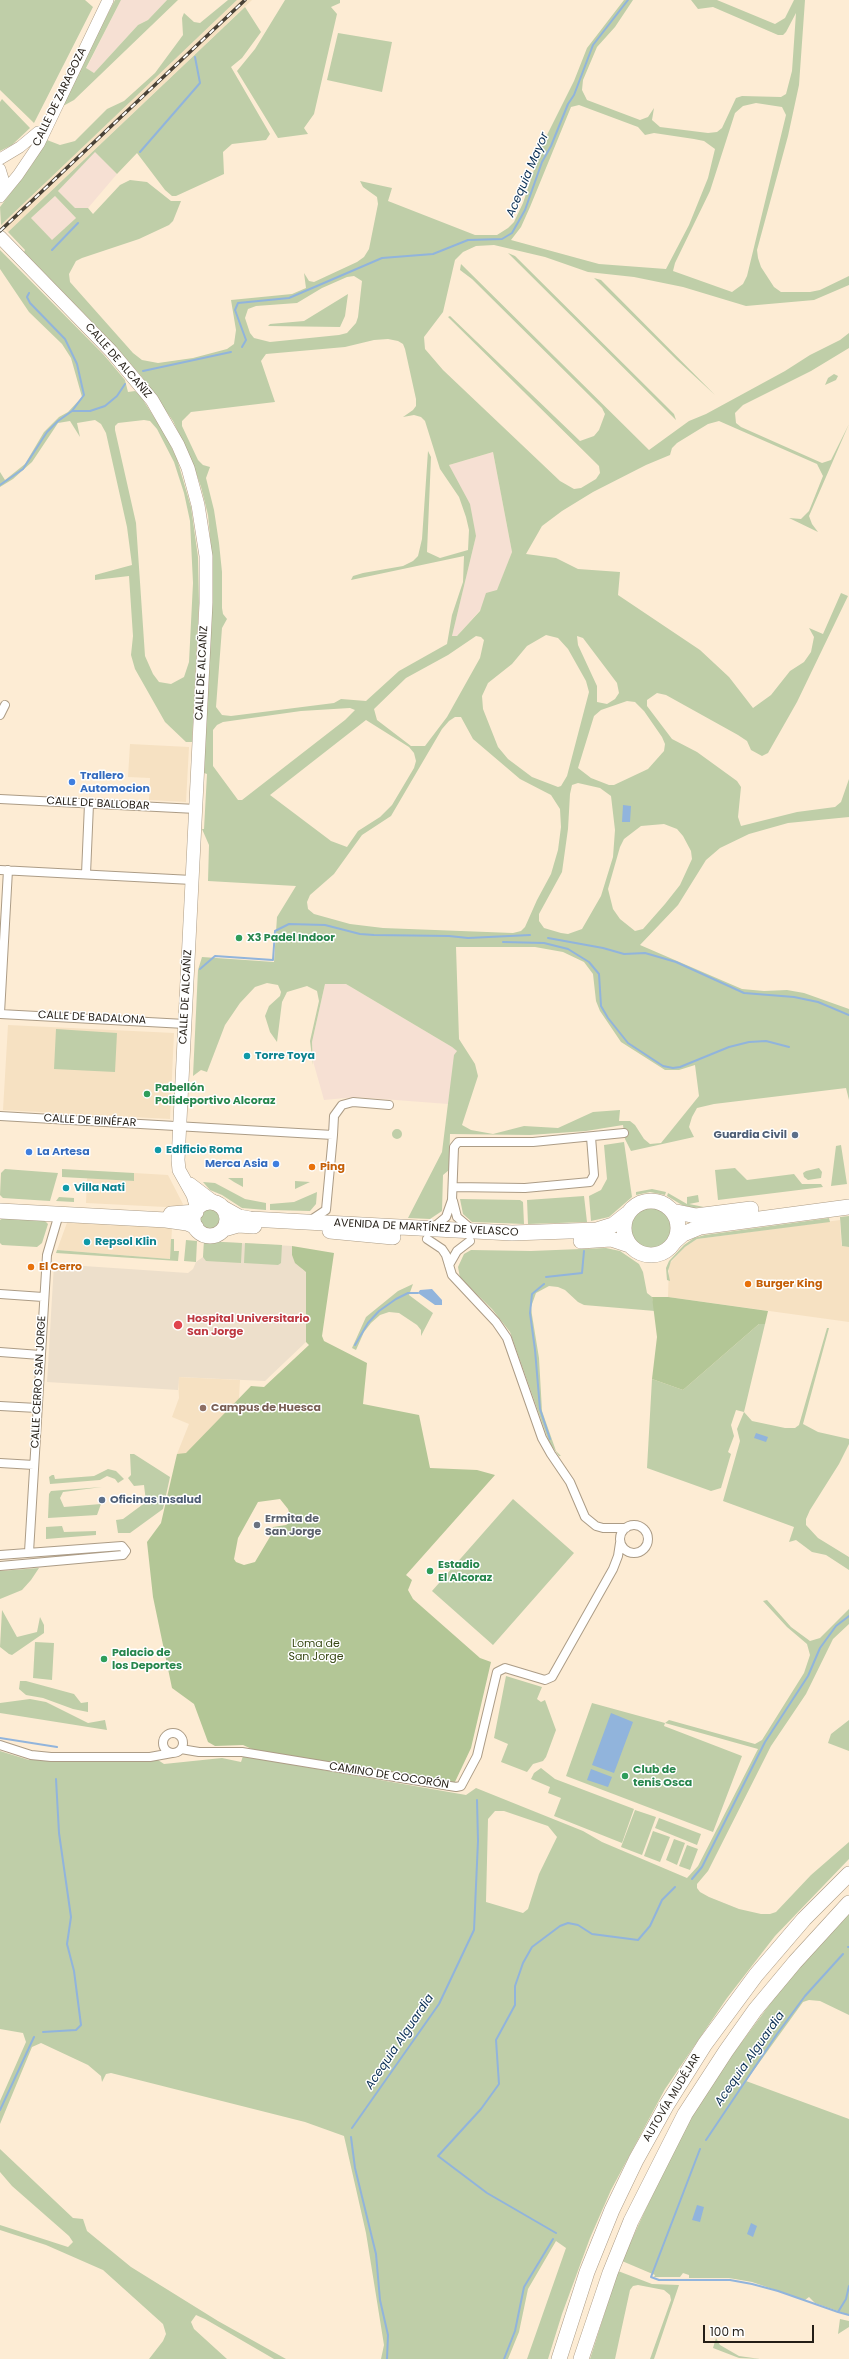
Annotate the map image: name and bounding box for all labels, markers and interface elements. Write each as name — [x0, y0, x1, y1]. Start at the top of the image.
street label: CALLE DE ZARAGOZA — [30, 45, 90, 149]
water label: Acequia Mayor — [504, 130, 552, 220]
street label: CALLE DE ALCAÑIZ — [82, 321, 154, 401]
street label: CALLE DE ALCAÑIZ — [193, 625, 211, 721]
place label: Trallero Automocion — [80, 769, 150, 795]
marker: Trallero Automocion — [67, 777, 77, 787]
street label: CALLE DE BALLOBAR — [46, 795, 150, 813]
place label: X3 Padel Indoor — [247, 931, 335, 945]
marker: X3 Padel Indoor — [234, 933, 244, 943]
street label: CALLE DE ALCAÑIZ — [177, 949, 195, 1045]
street label: CALLE DE BADALONA — [38, 1009, 146, 1027]
place label: Torre Toya — [255, 1049, 315, 1063]
marker: Torre Toya — [242, 1051, 252, 1061]
place label: Pabellón Polideportivo Alcoraz — [155, 1081, 275, 1107]
marker: Pabellón Polideportivo Alcoraz — [142, 1089, 152, 1099]
street label: CALLE DE BINÉFAR — [43, 1112, 137, 1130]
place label: Guardia Civil — [714, 1128, 787, 1142]
marker: Guardia Civil — [790, 1130, 800, 1140]
place label: Edificio Roma — [166, 1143, 242, 1157]
place label: La Artesa — [37, 1145, 90, 1159]
marker: Edificio Roma — [153, 1145, 163, 1155]
marker: La Artesa — [24, 1147, 34, 1157]
place label: Merca Asia — [205, 1157, 268, 1171]
marker: Merca Asia — [271, 1159, 281, 1169]
place label: Ping — [320, 1160, 345, 1174]
marker: Ping — [307, 1162, 317, 1172]
place label: Villa Nati — [74, 1181, 125, 1195]
marker: Villa Nati — [61, 1183, 71, 1193]
street label: AVENIDA DE MARTÍNEZ DE VELASCO — [333, 1217, 519, 1239]
place label: Repsol Klin — [95, 1235, 157, 1249]
marker: Repsol Klin — [82, 1237, 92, 1247]
place label: El Cerro — [39, 1260, 82, 1274]
marker: El Cerro — [26, 1262, 36, 1272]
place label: Burger King — [756, 1277, 822, 1291]
marker: Burger King — [743, 1279, 753, 1289]
place label: Hospital Universitario San Jorge — [187, 1312, 309, 1338]
street label: CALLE CERRO SAN JORGE — [29, 1315, 49, 1449]
marker: Hospital Universitario San Jorge — [172, 1319, 184, 1331]
place label: Campus de Huesca — [211, 1401, 321, 1415]
marker: Campus de Huesca — [198, 1403, 208, 1413]
place label: Oficinas Insalud — [110, 1493, 201, 1507]
marker: Oficinas Insalud — [97, 1495, 107, 1505]
place label: Ermita de San Jorge — [265, 1512, 321, 1538]
marker: Ermita de San Jorge — [252, 1520, 262, 1530]
place label: Estadio El Alcoraz — [438, 1558, 492, 1584]
marker: Estadio El Alcoraz — [425, 1566, 435, 1576]
park label: Loma de San Jorge — [288, 1637, 344, 1663]
place label: Palacio de los Deportes — [112, 1646, 182, 1672]
marker: Palacio de los Deportes — [99, 1654, 109, 1664]
street label: CAMINO DE COCORÓN — [328, 1760, 450, 1792]
place label: Club de tenis Osca — [633, 1763, 692, 1789]
marker: Club de tenis Osca — [620, 1771, 630, 1781]
water label: Acequia Alguardia — [363, 1992, 437, 2092]
water label: Acequia Alguardia — [712, 2009, 788, 2109]
street label: AUTOVÍA MUDÉJAR — [641, 2052, 703, 2144]
scale bar — [705, 2317, 816, 2343]
text: 100 m — [710, 2323, 744, 2340]

